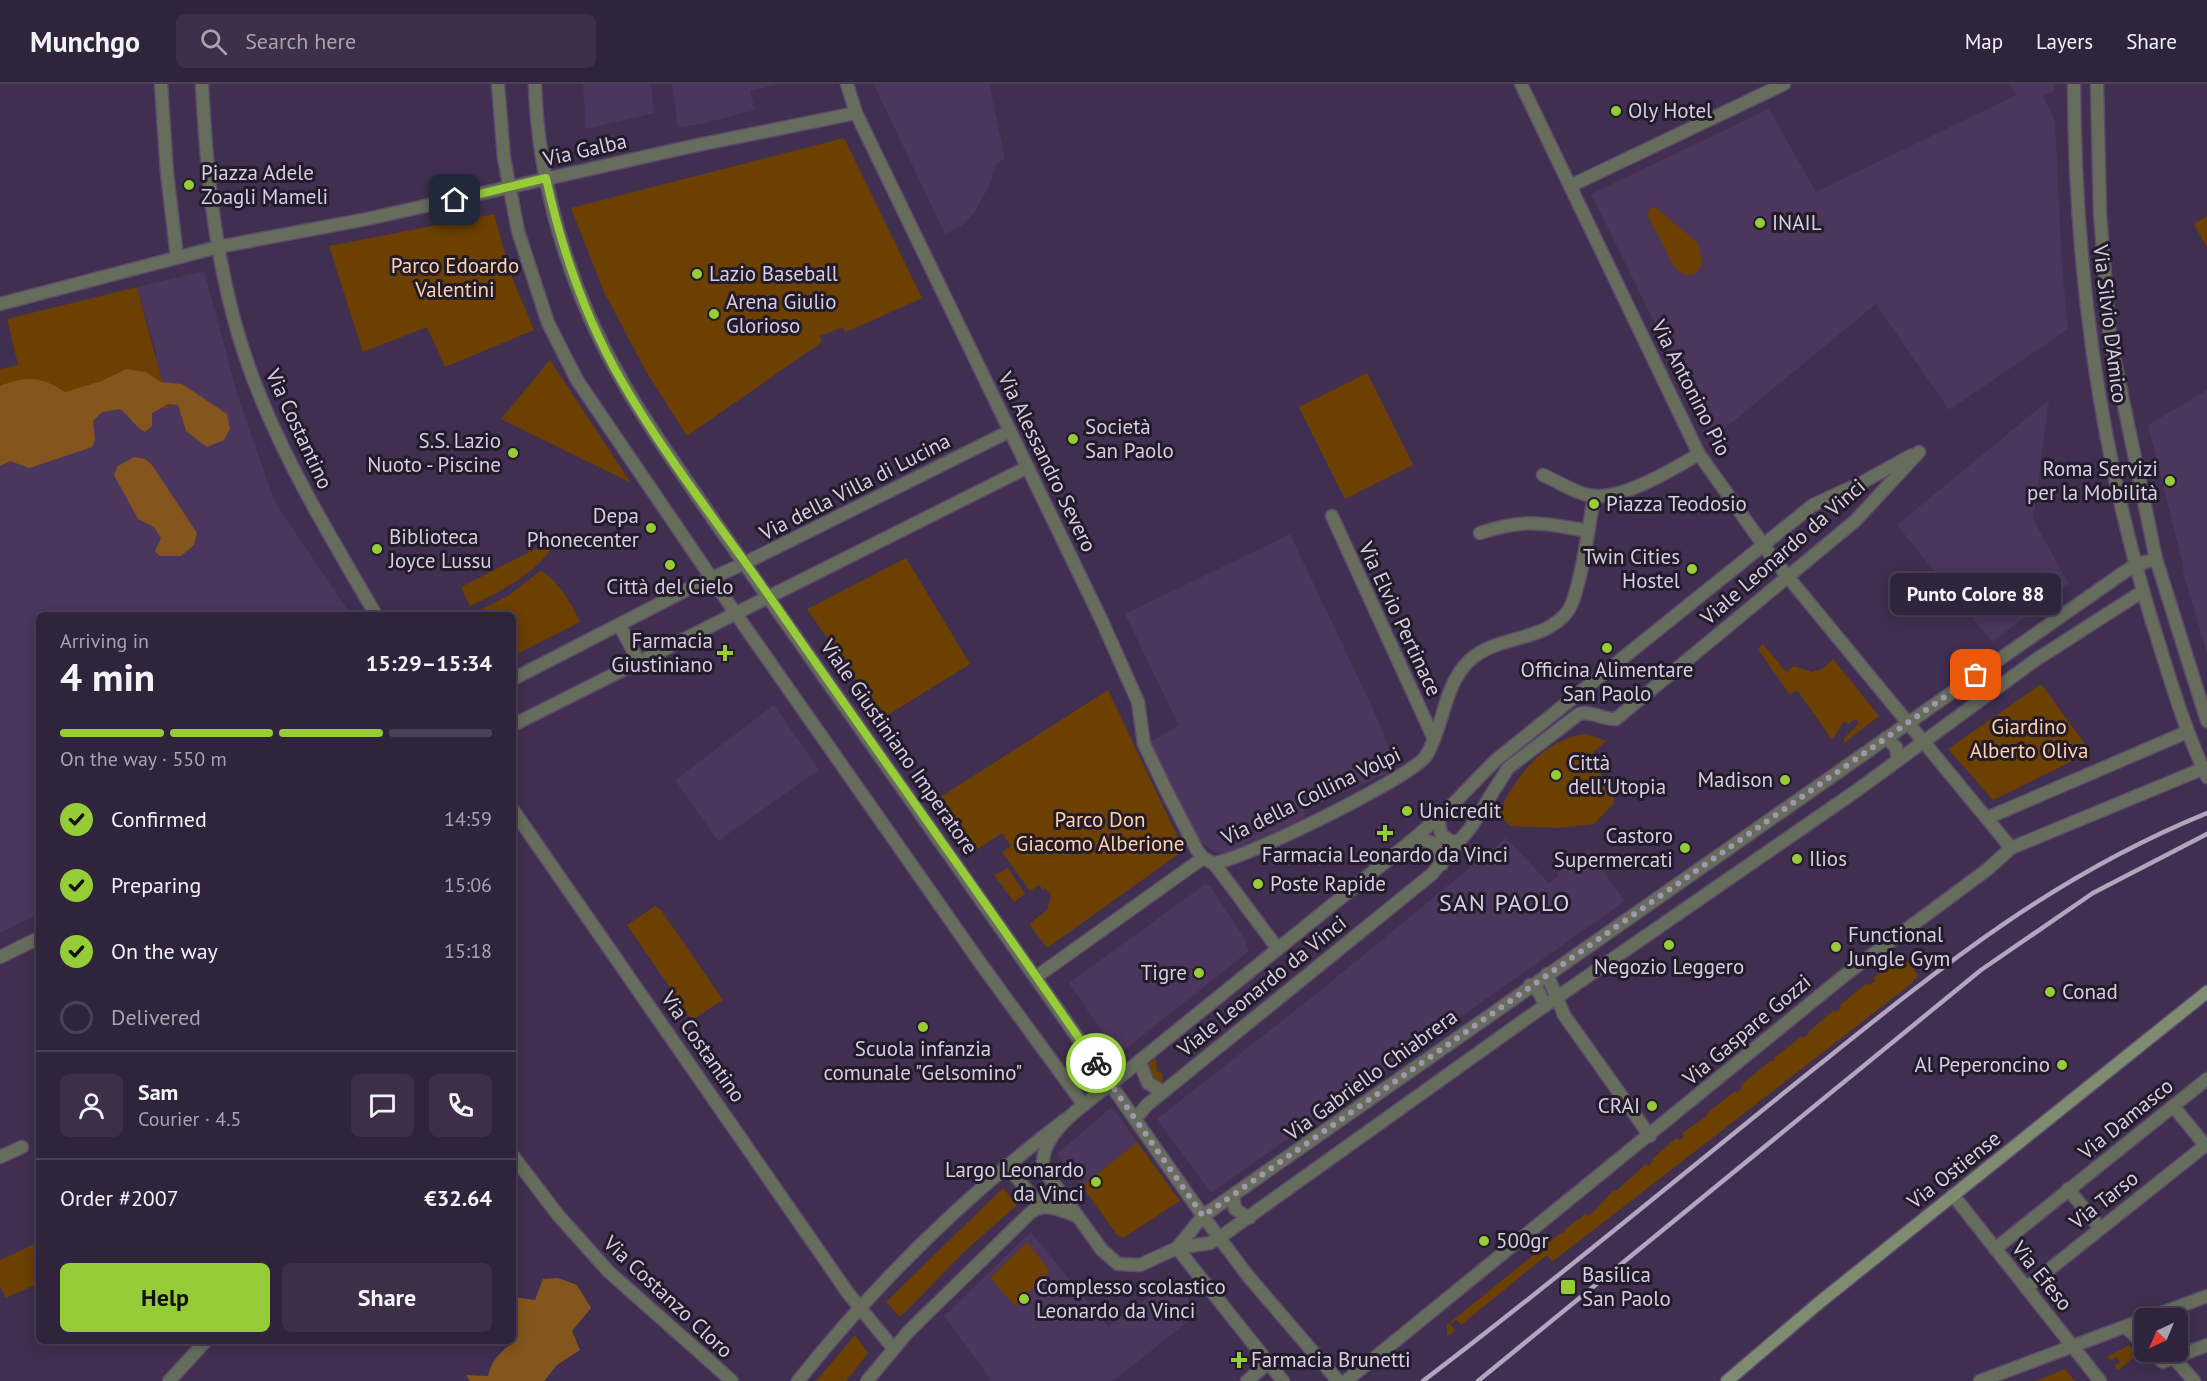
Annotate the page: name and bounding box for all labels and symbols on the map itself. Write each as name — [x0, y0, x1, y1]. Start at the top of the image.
place label: Oly Hotel — [1628, 97, 1712, 124]
marker: Oly Hotel — [1609, 104, 1623, 118]
street label: Via Galba — [540, 127, 629, 172]
place label: Piazza Adele Zoagli Mameli — [201, 159, 328, 210]
pin — [429, 174, 480, 225]
marker: Piazza Adele Zoagli Mameli — [182, 178, 196, 192]
place label: INAIL — [1772, 209, 1822, 236]
marker: INAIL — [1753, 216, 1767, 230]
street label: Via Silvio D'Amico — [2087, 242, 2134, 405]
park label: Parco Edoardo Valentini — [391, 252, 519, 303]
place label: Lazio Baseball — [709, 260, 838, 287]
marker: Lazio Baseball — [690, 267, 704, 281]
place label: Arena Giulio Glorioso — [726, 288, 836, 339]
marker: Arena Giulio Glorioso — [707, 307, 721, 321]
street label: Via Antonino Pio — [1645, 314, 1737, 460]
street label: Via Costantino — [259, 364, 339, 493]
street label: Via Alessandro Severo — [992, 366, 1103, 556]
place label: Società San Paolo — [1085, 413, 1174, 464]
place label: S.S. Lazio Nuoto - Piscine — [367, 427, 501, 478]
street label: Via della Villa di Lucina — [754, 427, 955, 547]
marker: Società San Paolo — [1066, 432, 1080, 446]
marker: S.S. Lazio Nuoto - Piscine — [506, 446, 520, 460]
place label: Roma Servizi per la Mobilità — [2027, 455, 2158, 506]
street label: Viale Leonardo da Vinci — [1694, 473, 1871, 631]
marker: Roma Servizi per la Mobilità — [2163, 474, 2177, 488]
place label: Piazza Teodosio — [1606, 490, 1747, 517]
marker: Piazza Teodosio — [1587, 497, 1601, 511]
place label: Depa Phonecenter — [527, 502, 639, 553]
marker: Depa Phonecenter — [644, 521, 658, 535]
place label: Biblioteca Joyce Lussu — [388, 523, 492, 574]
street label: Via Elvio Pertinace — [1352, 536, 1448, 700]
marker: Biblioteca Joyce Lussu — [370, 542, 384, 556]
place label: Twin Cities Hostel — [1583, 543, 1680, 594]
marker: Città del Cielo — [663, 558, 677, 572]
marker: Twin Cities Hostel — [1685, 562, 1699, 576]
place label: Città del Cielo — [606, 573, 734, 600]
callout: Punto Colore 88 — [1890, 573, 2062, 615]
place label: Farmacia Giustiniano — [611, 627, 713, 678]
street label: Viale Giustiniano Imperatore — [814, 633, 984, 859]
marker: Officina Alimentare San Paolo — [1600, 641, 1614, 655]
marker: Farmacia Giustiniano — [718, 646, 732, 660]
pin — [1950, 649, 2001, 700]
place label: Officina Alimentare San Paolo — [1521, 656, 1693, 707]
park label: Giardino Alberto Oliva — [1970, 713, 2088, 764]
street label: Via della Collina Volpi — [1216, 740, 1405, 851]
place label: Città dell'Utopia — [1568, 749, 1666, 800]
place label: Madison — [1697, 766, 1773, 793]
marker: Città dell'Utopia — [1549, 768, 1563, 782]
marker: Madison — [1778, 773, 1792, 787]
place label: Unicredit — [1419, 797, 1501, 824]
marker: Unicredit — [1400, 804, 1414, 818]
park label: Parco Don Giacomo Alberione — [1016, 806, 1185, 857]
place label: Castoro Supermercati — [1554, 822, 1673, 873]
marker: Farmacia Leonardo da Vinci — [1378, 826, 1392, 840]
place label: Farmacia Leonardo da Vinci — [1262, 841, 1508, 868]
marker: Castoro Supermercati — [1678, 841, 1692, 855]
place label: Ilios — [1809, 845, 1847, 872]
marker: Ilios — [1790, 852, 1804, 866]
place label: Poste Rapide — [1270, 870, 1386, 897]
marker: Poste Rapide — [1251, 877, 1265, 891]
district label: SAN PAOLO — [1439, 887, 1571, 918]
street label: Viale Leonardo da Vinci — [1171, 909, 1352, 1063]
place label: Functional Jungle Gym — [1847, 921, 1950, 972]
marker: Negozio Leggero — [1662, 938, 1676, 952]
marker: Functional Jungle Gym — [1829, 940, 1843, 954]
place label: Negozio Leggero — [1594, 953, 1744, 980]
place label: Tigre — [1141, 959, 1187, 986]
marker: Tigre — [1192, 966, 1206, 980]
street label: Via Gaspare Gozzi — [1676, 968, 1816, 1092]
place label: Conad — [2062, 978, 2118, 1005]
street label: Via Costantino — [655, 985, 752, 1107]
marker: Conad — [2043, 985, 2057, 999]
street label: Via Gabriello Chiabrera — [1278, 1003, 1462, 1147]
marker: Scuola infanzia comunale "Gelsomino" — [916, 1020, 930, 1034]
courier — [1066, 1033, 1126, 1093]
place label: Scuola infanzia comunale "Gelsomino" — [824, 1035, 1022, 1086]
place label: Al Peperoncino — [1915, 1051, 2050, 1078]
marker: Al Peperoncino — [2055, 1058, 2069, 1072]
street label: Via Damasco — [2072, 1072, 2179, 1166]
place label: CRAI — [1598, 1092, 1640, 1119]
marker: CRAI — [1645, 1099, 1659, 1113]
street label: Via Ostiense — [1901, 1125, 2006, 1215]
place label: Largo Leonardo da Vinci — [945, 1156, 1084, 1207]
street label: Via Tarso — [2063, 1164, 2144, 1235]
marker: Largo Leonardo da Vinci — [1089, 1175, 1103, 1189]
place label: 500gr — [1496, 1227, 1549, 1254]
street label: Via Costanzo Cloro — [597, 1229, 739, 1364]
marker: 500gr — [1477, 1234, 1491, 1248]
street label: Via Efeso — [2005, 1235, 2079, 1316]
place label: Basilica San Paolo — [1582, 1261, 1671, 1312]
place label: Complesso scolastico Leonardo da Vinci — [1036, 1273, 1226, 1324]
marker: Basilica San Paolo — [1559, 1278, 1577, 1296]
marker: Complesso scolastico Leonardo da Vinci — [1017, 1292, 1031, 1306]
north arrow — [2134, 1308, 2188, 1362]
place label: Farmacia Brunetti — [1251, 1346, 1411, 1373]
marker: Farmacia Brunetti — [1232, 1353, 1246, 1367]

